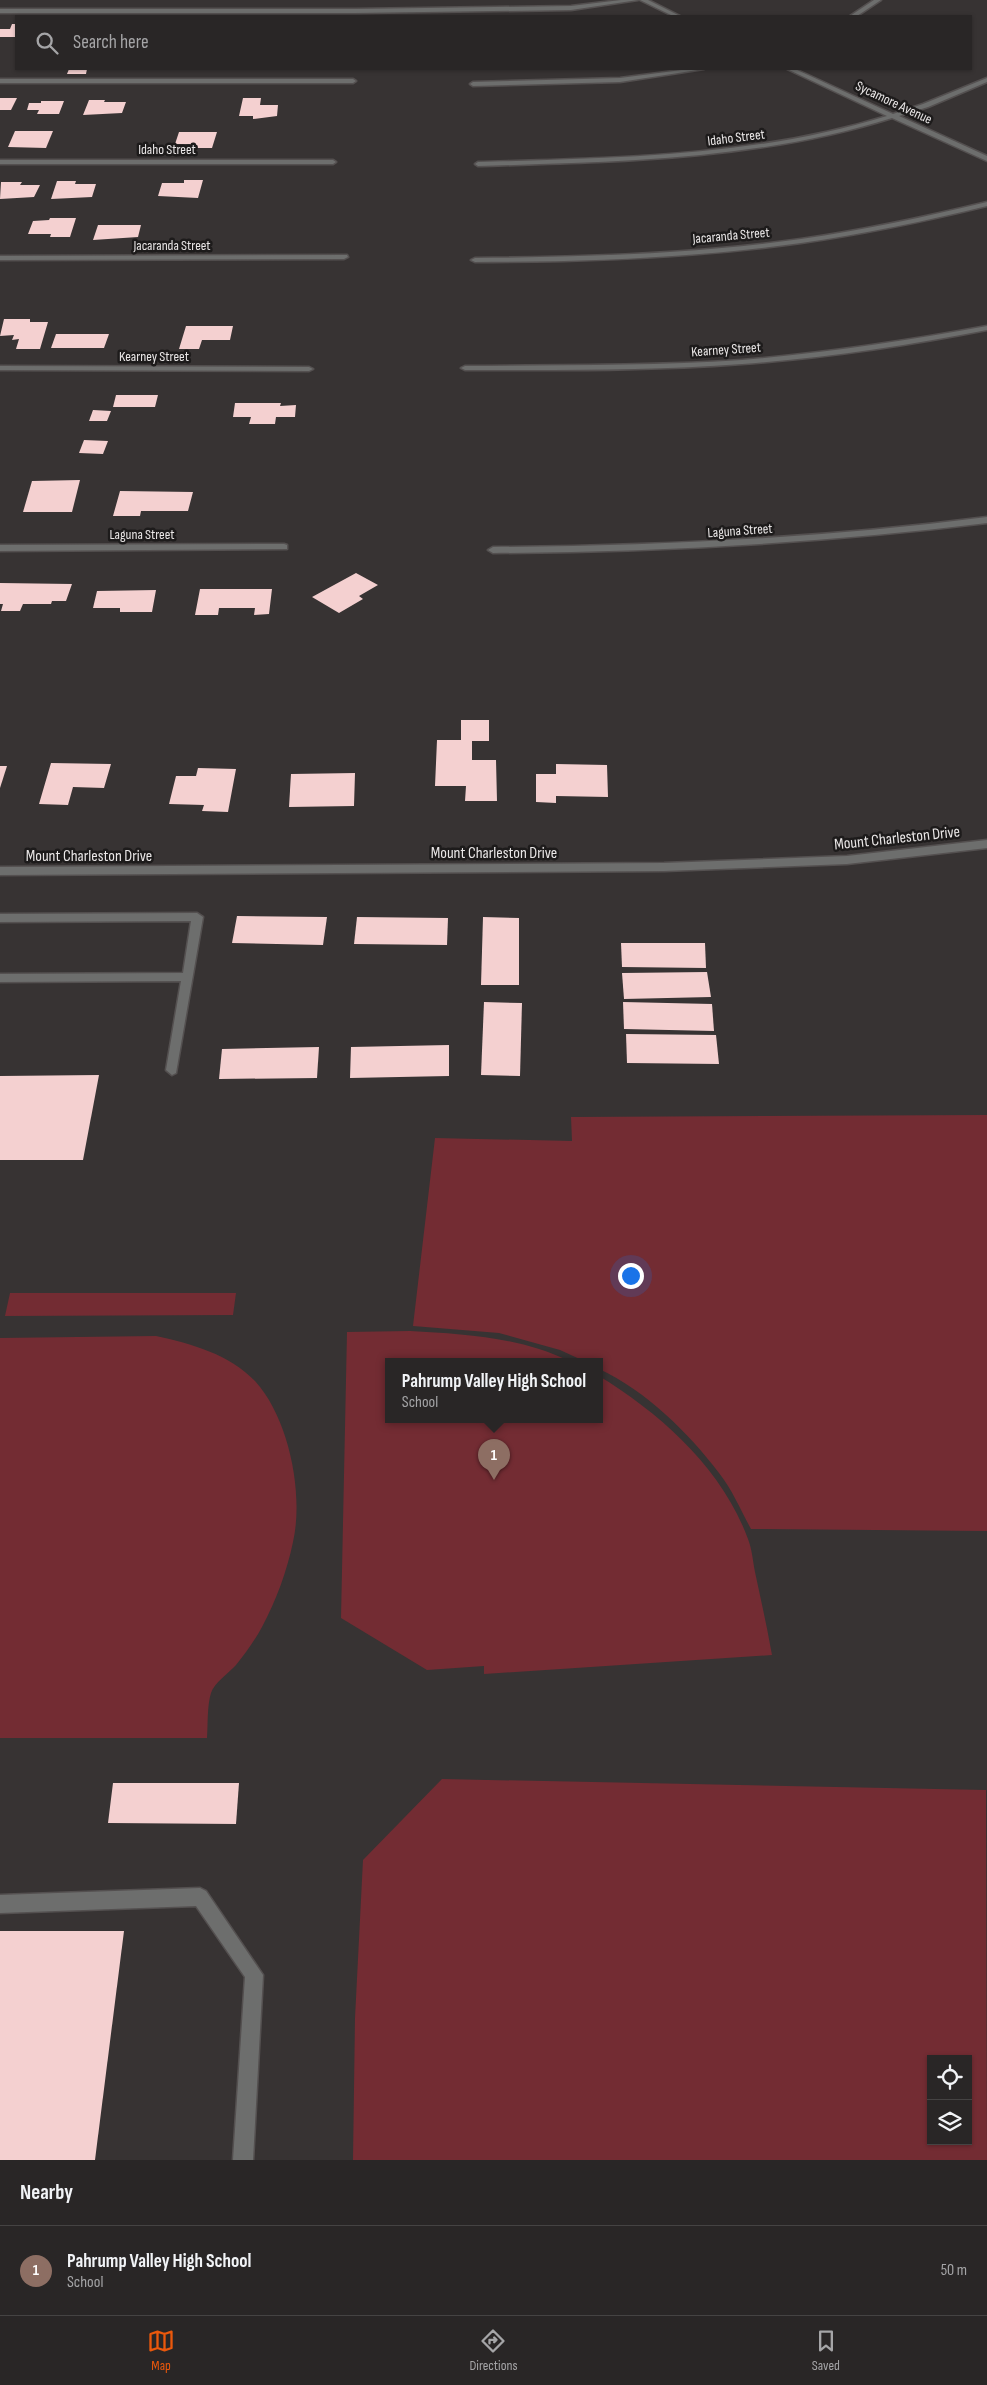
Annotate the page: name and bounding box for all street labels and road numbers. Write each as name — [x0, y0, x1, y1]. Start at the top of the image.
street label: Sycamore Avenue — [853, 77, 935, 128]
street label: Idaho Street — [706, 126, 766, 149]
street label: Idaho Street — [138, 141, 196, 158]
street label: Jacaranda Street — [691, 224, 770, 247]
street label: Jacaranda Street — [132, 237, 211, 254]
street label: Kearney Street — [691, 339, 761, 360]
street label: Kearney Street — [119, 348, 189, 365]
street label: Laguna Street — [707, 520, 773, 541]
street label: Laguna Street — [109, 526, 175, 543]
street label: Mount Charleston Drive — [833, 822, 961, 855]
street label: Mount Charleston Drive — [431, 844, 557, 863]
street label: Mount Charleston Drive — [26, 847, 152, 866]

